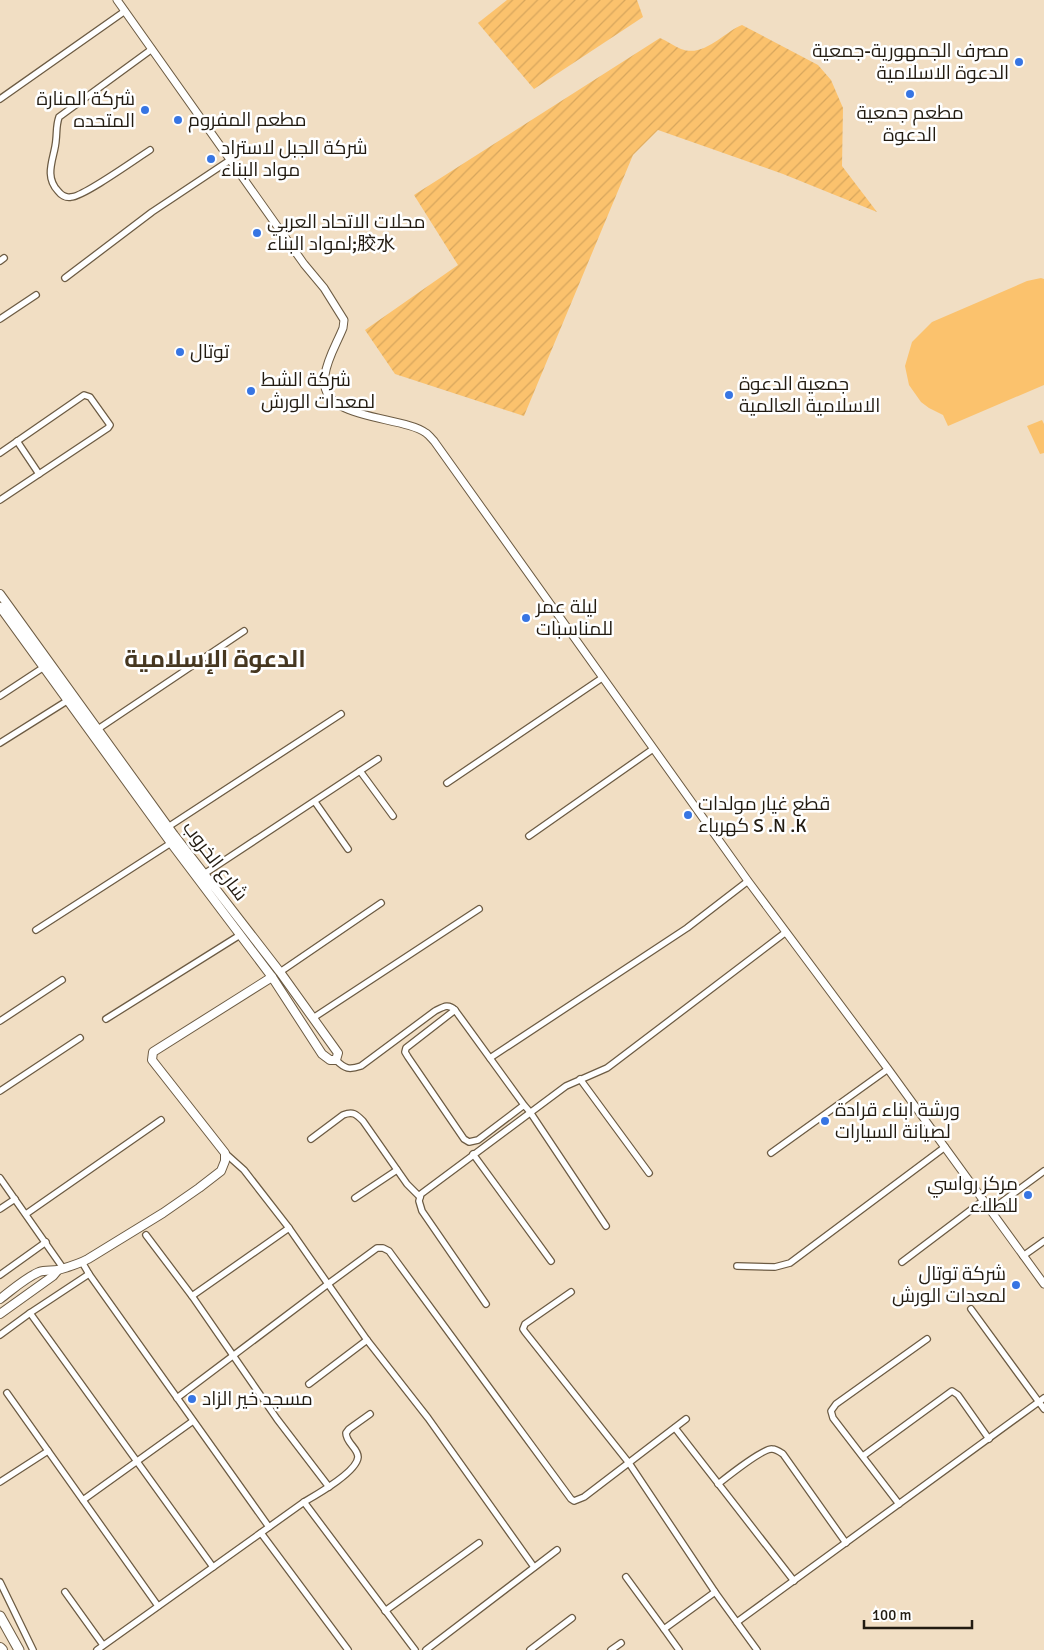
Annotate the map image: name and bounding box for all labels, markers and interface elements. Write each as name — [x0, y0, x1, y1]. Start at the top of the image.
place label: مصرف الجمهورية-جمعية الدعوة الاسلامية — [812, 39, 1009, 85]
marker: مصرف الجمهورية-جمعية الدعوة الاسلامية — [1013, 56, 1025, 68]
place label: شركة المنارة المتحده — [36, 87, 135, 133]
marker: مطعم جمعية الدعوة — [904, 88, 916, 100]
place label: مطعم جمعية الدعوة — [856, 101, 964, 147]
marker: شركة المنارة المتحده — [139, 104, 151, 116]
place label: مطعم المفروم — [188, 108, 306, 133]
marker: مطعم المفروم — [172, 114, 184, 126]
place label: شركة الجبل لاستراد مواد البناء — [221, 136, 368, 182]
marker: شركة الجبل لاستراد مواد البناء — [205, 153, 217, 165]
place label: محلات الاتحاد العربي لمواد البناء;胶水 — [267, 210, 425, 256]
marker: محلات الاتحاد العربي لمواد البناء;胶水 — [251, 227, 263, 239]
place label: توتال — [190, 340, 229, 364]
marker: توتال — [174, 346, 186, 358]
place label: شركة الشط لمعدات الورش — [261, 368, 375, 414]
place label: جمعية الدعوة الاسلامية العالمية — [739, 372, 880, 418]
marker: شركة الشط لمعدات الورش — [245, 385, 257, 397]
marker: جمعية الدعوة الاسلامية العالمية — [723, 389, 735, 401]
place label: ليلة عمر للمناسبات — [535, 595, 613, 641]
marker: ليلة عمر للمناسبات — [520, 612, 532, 624]
district label: الدعوة الإسلامية — [124, 644, 306, 674]
place label: قطع غيار مولدات كهرباء S .N .K — [698, 792, 830, 838]
marker: قطع غيار مولدات كهرباء S .N .K — [682, 809, 694, 821]
street label: شارع الخروب — [176, 816, 253, 906]
place label: ورشة ابناء قرادة لصيانة السيارات — [835, 1098, 960, 1144]
marker: ورشة ابناء قرادة لصيانة السيارات — [819, 1115, 831, 1127]
place label: مركز رواسي للطلاء — [927, 1172, 1018, 1218]
marker: مركز رواسي للطلاء — [1022, 1189, 1034, 1201]
place label: شركة توتال لمعدات الورش — [892, 1262, 1006, 1308]
marker: شركة توتال لمعدات الورش — [1010, 1279, 1022, 1291]
place label: مسجد خير الزاد — [202, 1387, 313, 1411]
marker: مسجد خير الزاد — [186, 1393, 198, 1405]
scale bar — [864, 1598, 972, 1630]
text: 100 m — [872, 1606, 912, 1624]

